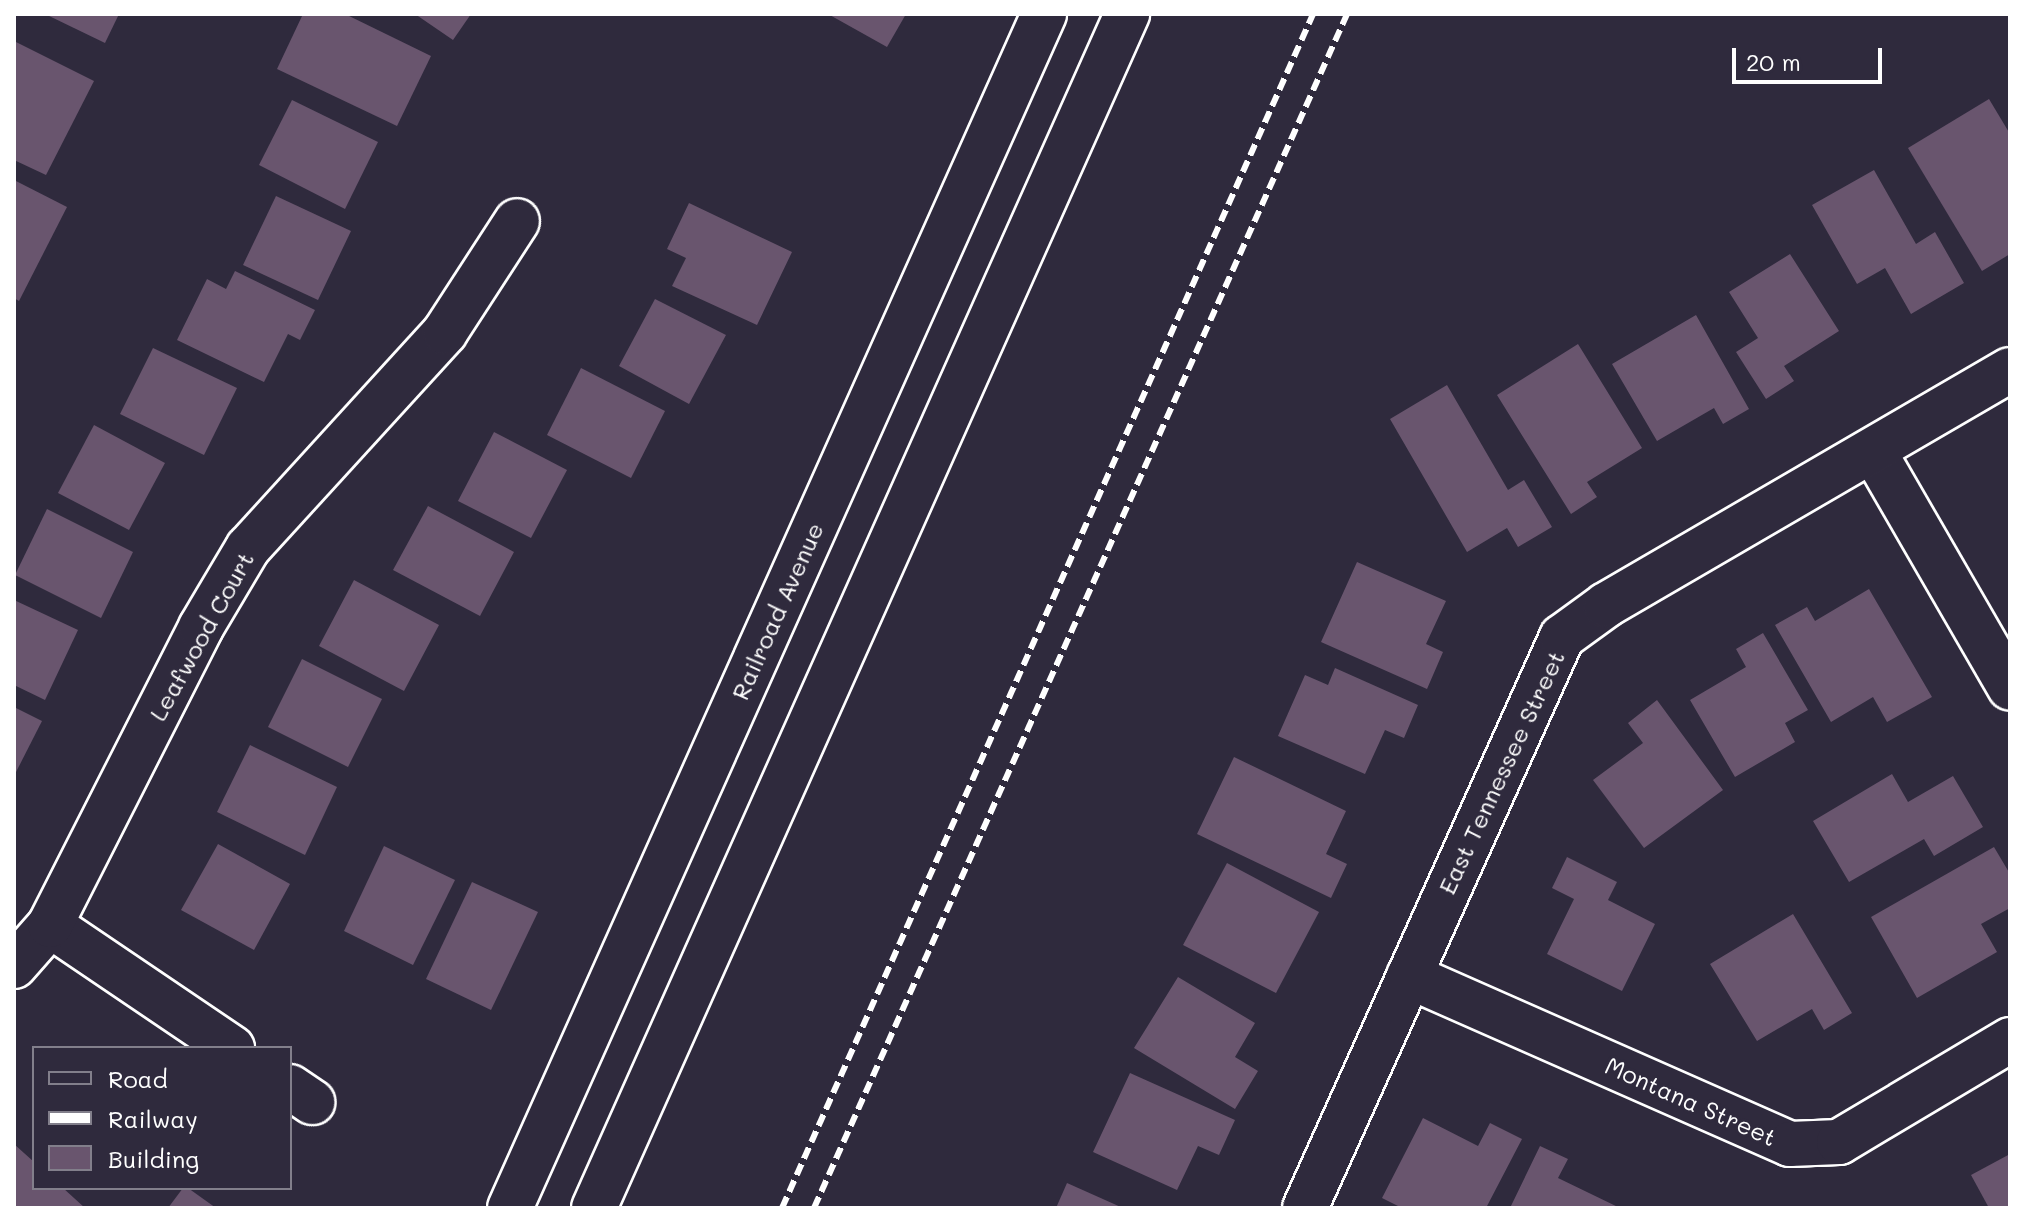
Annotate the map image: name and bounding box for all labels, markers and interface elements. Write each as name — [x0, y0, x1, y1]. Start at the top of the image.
scale bar — [1736, 32, 1886, 82]
text: 20 m — [1746, 46, 1801, 77]
street label: Railroad Avenue — [725, 518, 829, 704]
street label: Leafwood Court — [143, 546, 259, 726]
street label: East Tennessee Street — [1432, 646, 1570, 898]
legend — [32, 1046, 292, 1190]
street label: Montana Street — [1601, 1050, 1781, 1152]
text: Road — [108, 1063, 168, 1094]
text: Railway — [108, 1103, 198, 1134]
text: Building — [108, 1143, 199, 1174]

